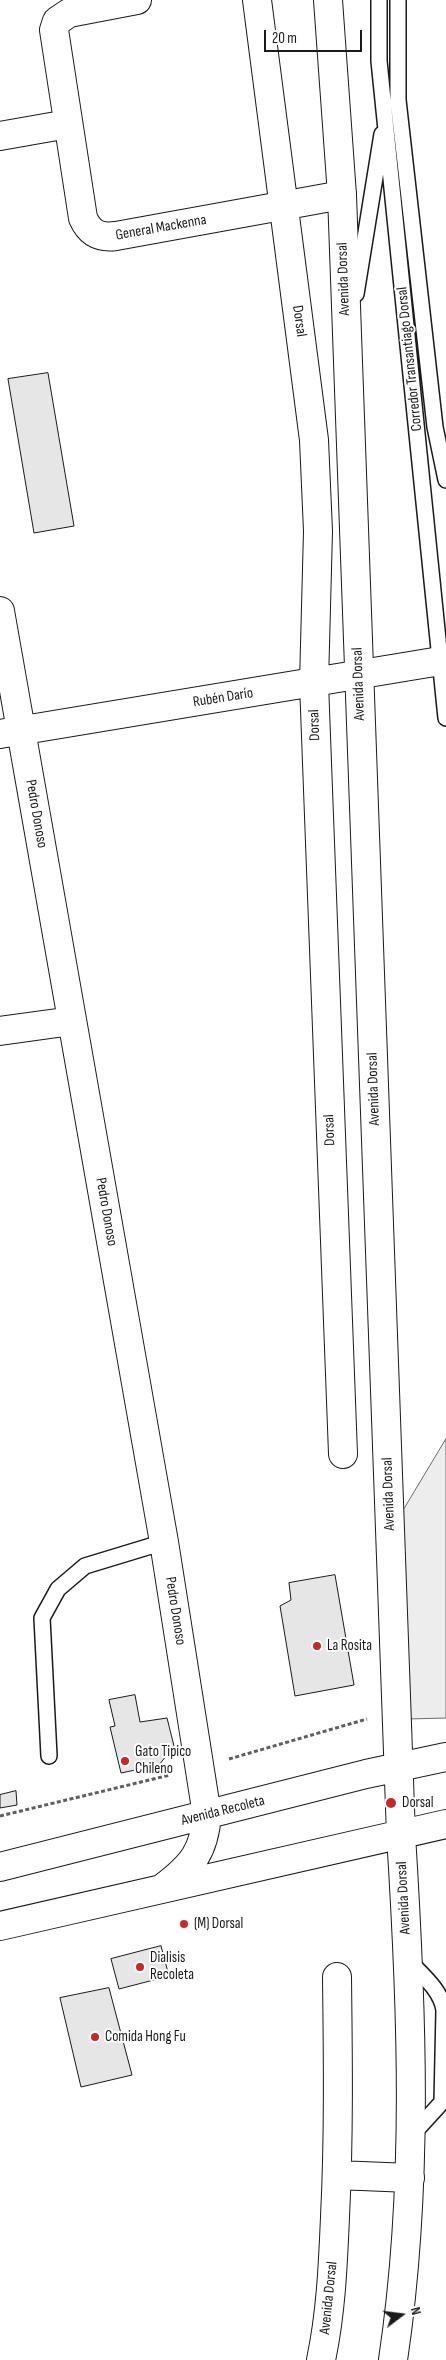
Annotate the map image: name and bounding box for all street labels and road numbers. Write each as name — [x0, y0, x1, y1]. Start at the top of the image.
street label: General Mackenna — [114, 211, 208, 245]
street label: Avenida Dorsal — [334, 242, 354, 316]
street label: Corredor Transantiago Dorsal — [393, 286, 427, 432]
street label: Dorsal — [288, 304, 310, 338]
street label: Avenida Dorsal — [349, 647, 369, 721]
street label: Rubén Darío — [192, 684, 254, 712]
street label: Dorsal — [305, 709, 325, 741]
street label: Pedro Donoso — [21, 778, 51, 850]
street label: Avenida Dorsal — [364, 1052, 384, 1126]
street label: Dorsal — [320, 1114, 340, 1146]
street label: Pedro Donoso — [91, 1176, 121, 1248]
street label: Avenida Dorsal — [379, 1457, 399, 1531]
street label: Pedro Donoso — [161, 1575, 189, 1647]
street label: Avenida Recoleta — [179, 1792, 267, 1830]
street label: Avenida Dorsal — [393, 1861, 415, 1935]
street label: Avenida Dorsal — [316, 2261, 342, 2335]

